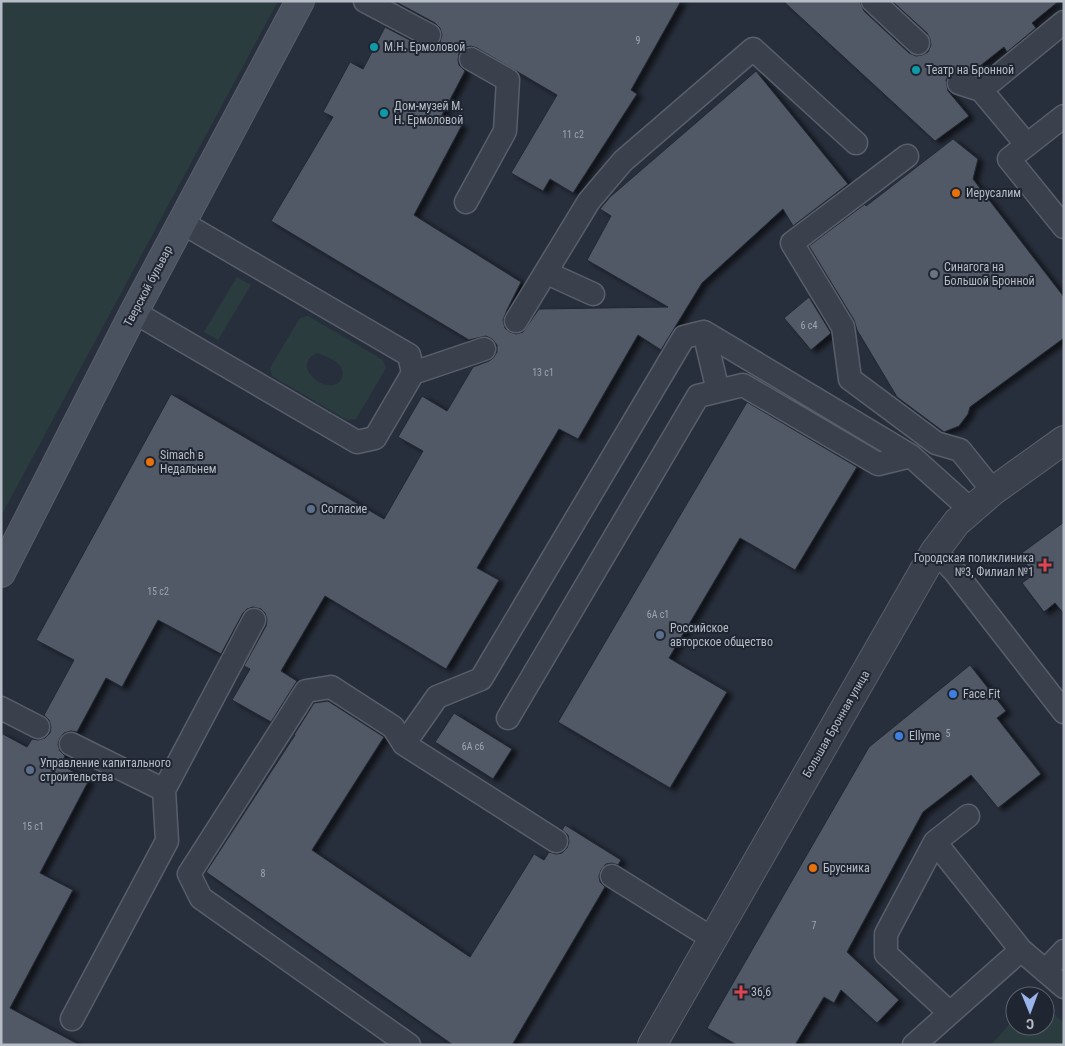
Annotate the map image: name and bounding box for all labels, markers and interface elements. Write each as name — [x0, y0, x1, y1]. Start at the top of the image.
house number: 9 — [636, 35, 641, 46]
place label: М.Н. Ермоловой — [384, 40, 465, 54]
marker: М.Н. Ермоловой — [368, 41, 380, 53]
place label: Театр на Бронной — [926, 63, 1014, 77]
marker: Театр на Бронной — [910, 64, 922, 76]
place label: Дом-музей М. Н. Ермоловой — [394, 99, 464, 127]
marker: Дом-музей М. Н. Ермоловой — [378, 107, 390, 119]
house number: 11 с2 — [562, 129, 584, 140]
place label: Иерусалим — [966, 186, 1021, 200]
marker: Иерусалим — [950, 187, 962, 199]
street label: Тверской бульвар — [121, 243, 175, 329]
place label: Синагога на Большой Бронной — [944, 260, 1035, 288]
marker: Синагога на Большой Бронной — [928, 268, 940, 280]
house number: 6 с4 — [801, 320, 817, 331]
house number: 13 с1 — [532, 367, 554, 378]
place label: Simach в Недальнем — [160, 448, 217, 476]
marker: Simach в Недальнем — [144, 456, 156, 468]
place label: Согласие — [321, 502, 368, 516]
marker: Согласие — [305, 503, 317, 515]
place label: Городская поликлиника №3, Филиал №1 — [914, 551, 1034, 579]
marker: Городская поликлиника №3, Филиал №1 — [1038, 558, 1052, 572]
house number: 15 с2 — [147, 586, 169, 597]
house number: 6А с1 — [647, 609, 669, 620]
place label: Российское авторское общество — [670, 621, 773, 649]
marker: Российское авторское общество — [654, 629, 666, 641]
street label: Большая Бронная улица — [800, 668, 872, 780]
place label: Face Fit — [963, 687, 1001, 701]
marker: Face Fit — [947, 688, 959, 700]
house number: 5 — [946, 728, 951, 739]
place label: Ellyme — [909, 729, 941, 743]
marker: Ellyme — [893, 730, 905, 742]
house number: 6А с6 — [462, 741, 484, 752]
place label: Управление капитального строительства — [40, 756, 171, 784]
marker: Управление капитального строительства — [24, 764, 36, 776]
house number: 15 с1 — [22, 821, 44, 832]
place label: Брусника — [823, 861, 870, 875]
marker: Брусника — [807, 862, 819, 874]
house number: 8 — [261, 868, 266, 879]
house number: 7 — [812, 920, 817, 931]
place label: 36,6 — [751, 985, 771, 999]
marker: 36,6 — [735, 986, 747, 998]
north arrow — [1005, 986, 1055, 1036]
text: С — [1026, 1016, 1034, 1032]

